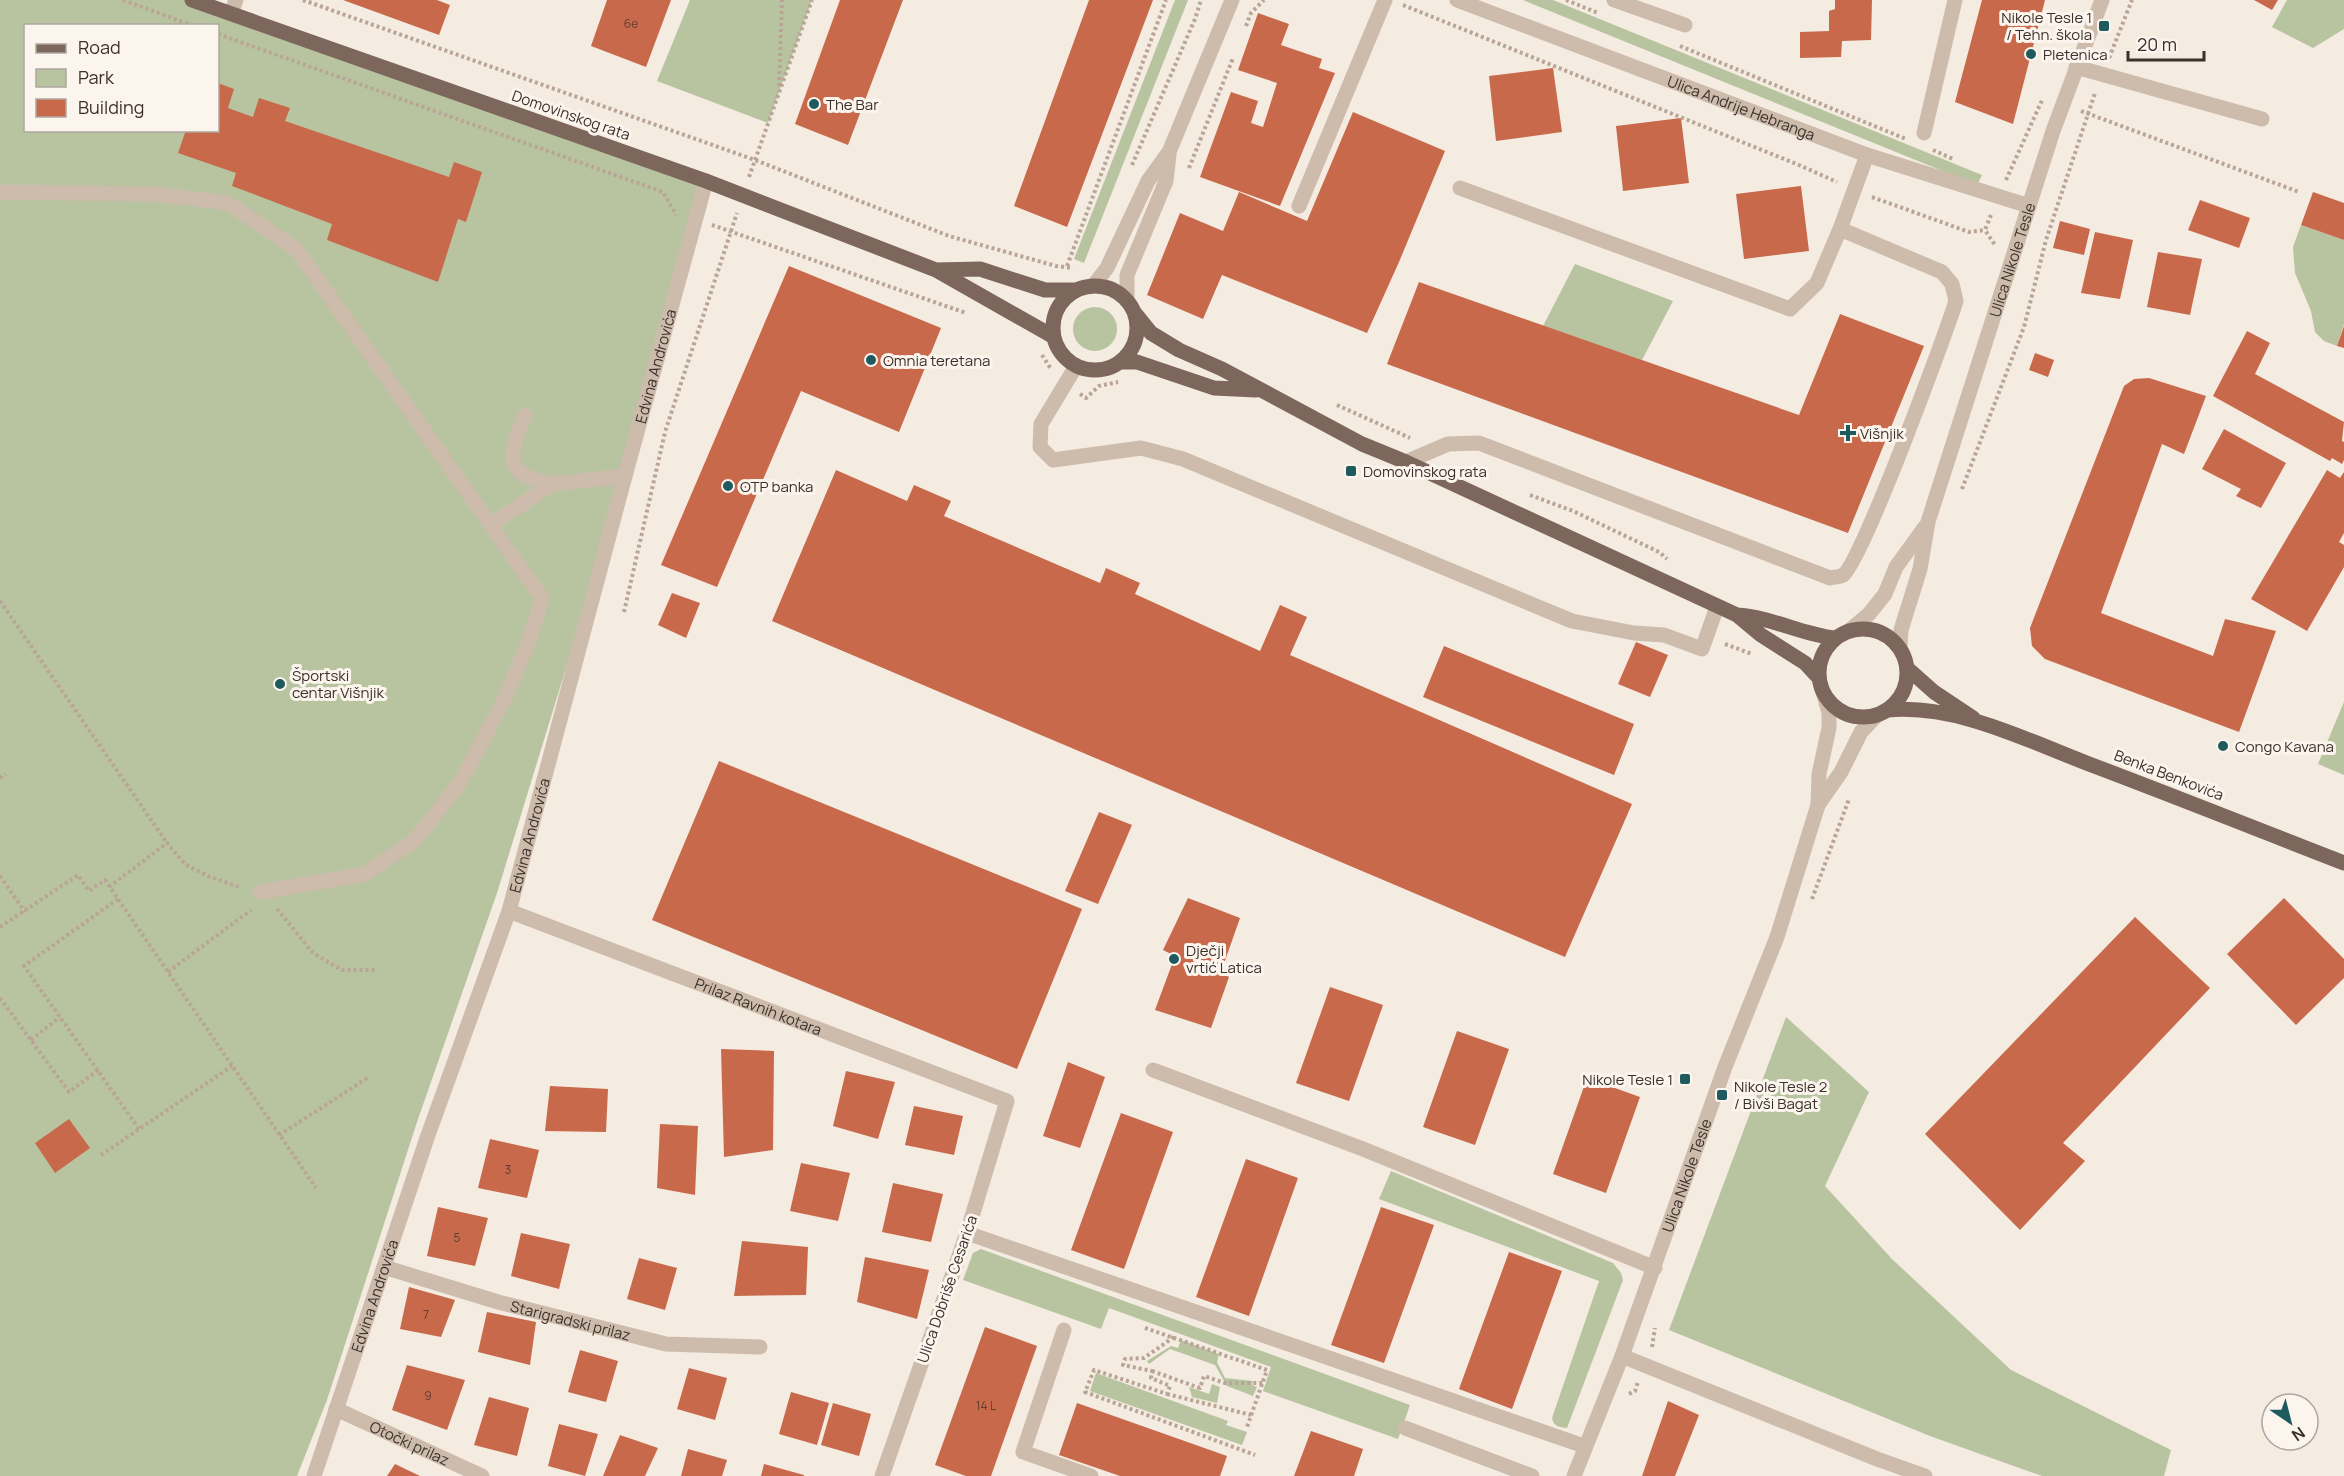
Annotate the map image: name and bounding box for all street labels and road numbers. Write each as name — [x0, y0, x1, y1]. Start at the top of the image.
street label: Ulica Andrije Hebranga — [1664, 70, 1818, 145]
street label: Domovinskog rata — [509, 85, 633, 145]
street label: Ulica Nikole Tesle — [1984, 200, 2040, 320]
street label: Edvina Androvića — [629, 306, 681, 426]
street label: Benka Benkovića — [2111, 744, 2227, 806]
street label: Edvina Androvića — [504, 776, 554, 895]
street label: Prilaz Ravnih kotara — [692, 972, 825, 1040]
street label: Ulica Nikole Tesle — [1656, 1116, 1716, 1235]
street label: Ulica Dobriše Cesarića — [912, 1212, 982, 1366]
street label: Edvina Androvića — [346, 1237, 403, 1355]
street label: Starigradski prilaz — [508, 1295, 633, 1345]
street label: Otočki prilaz — [366, 1415, 453, 1470]

